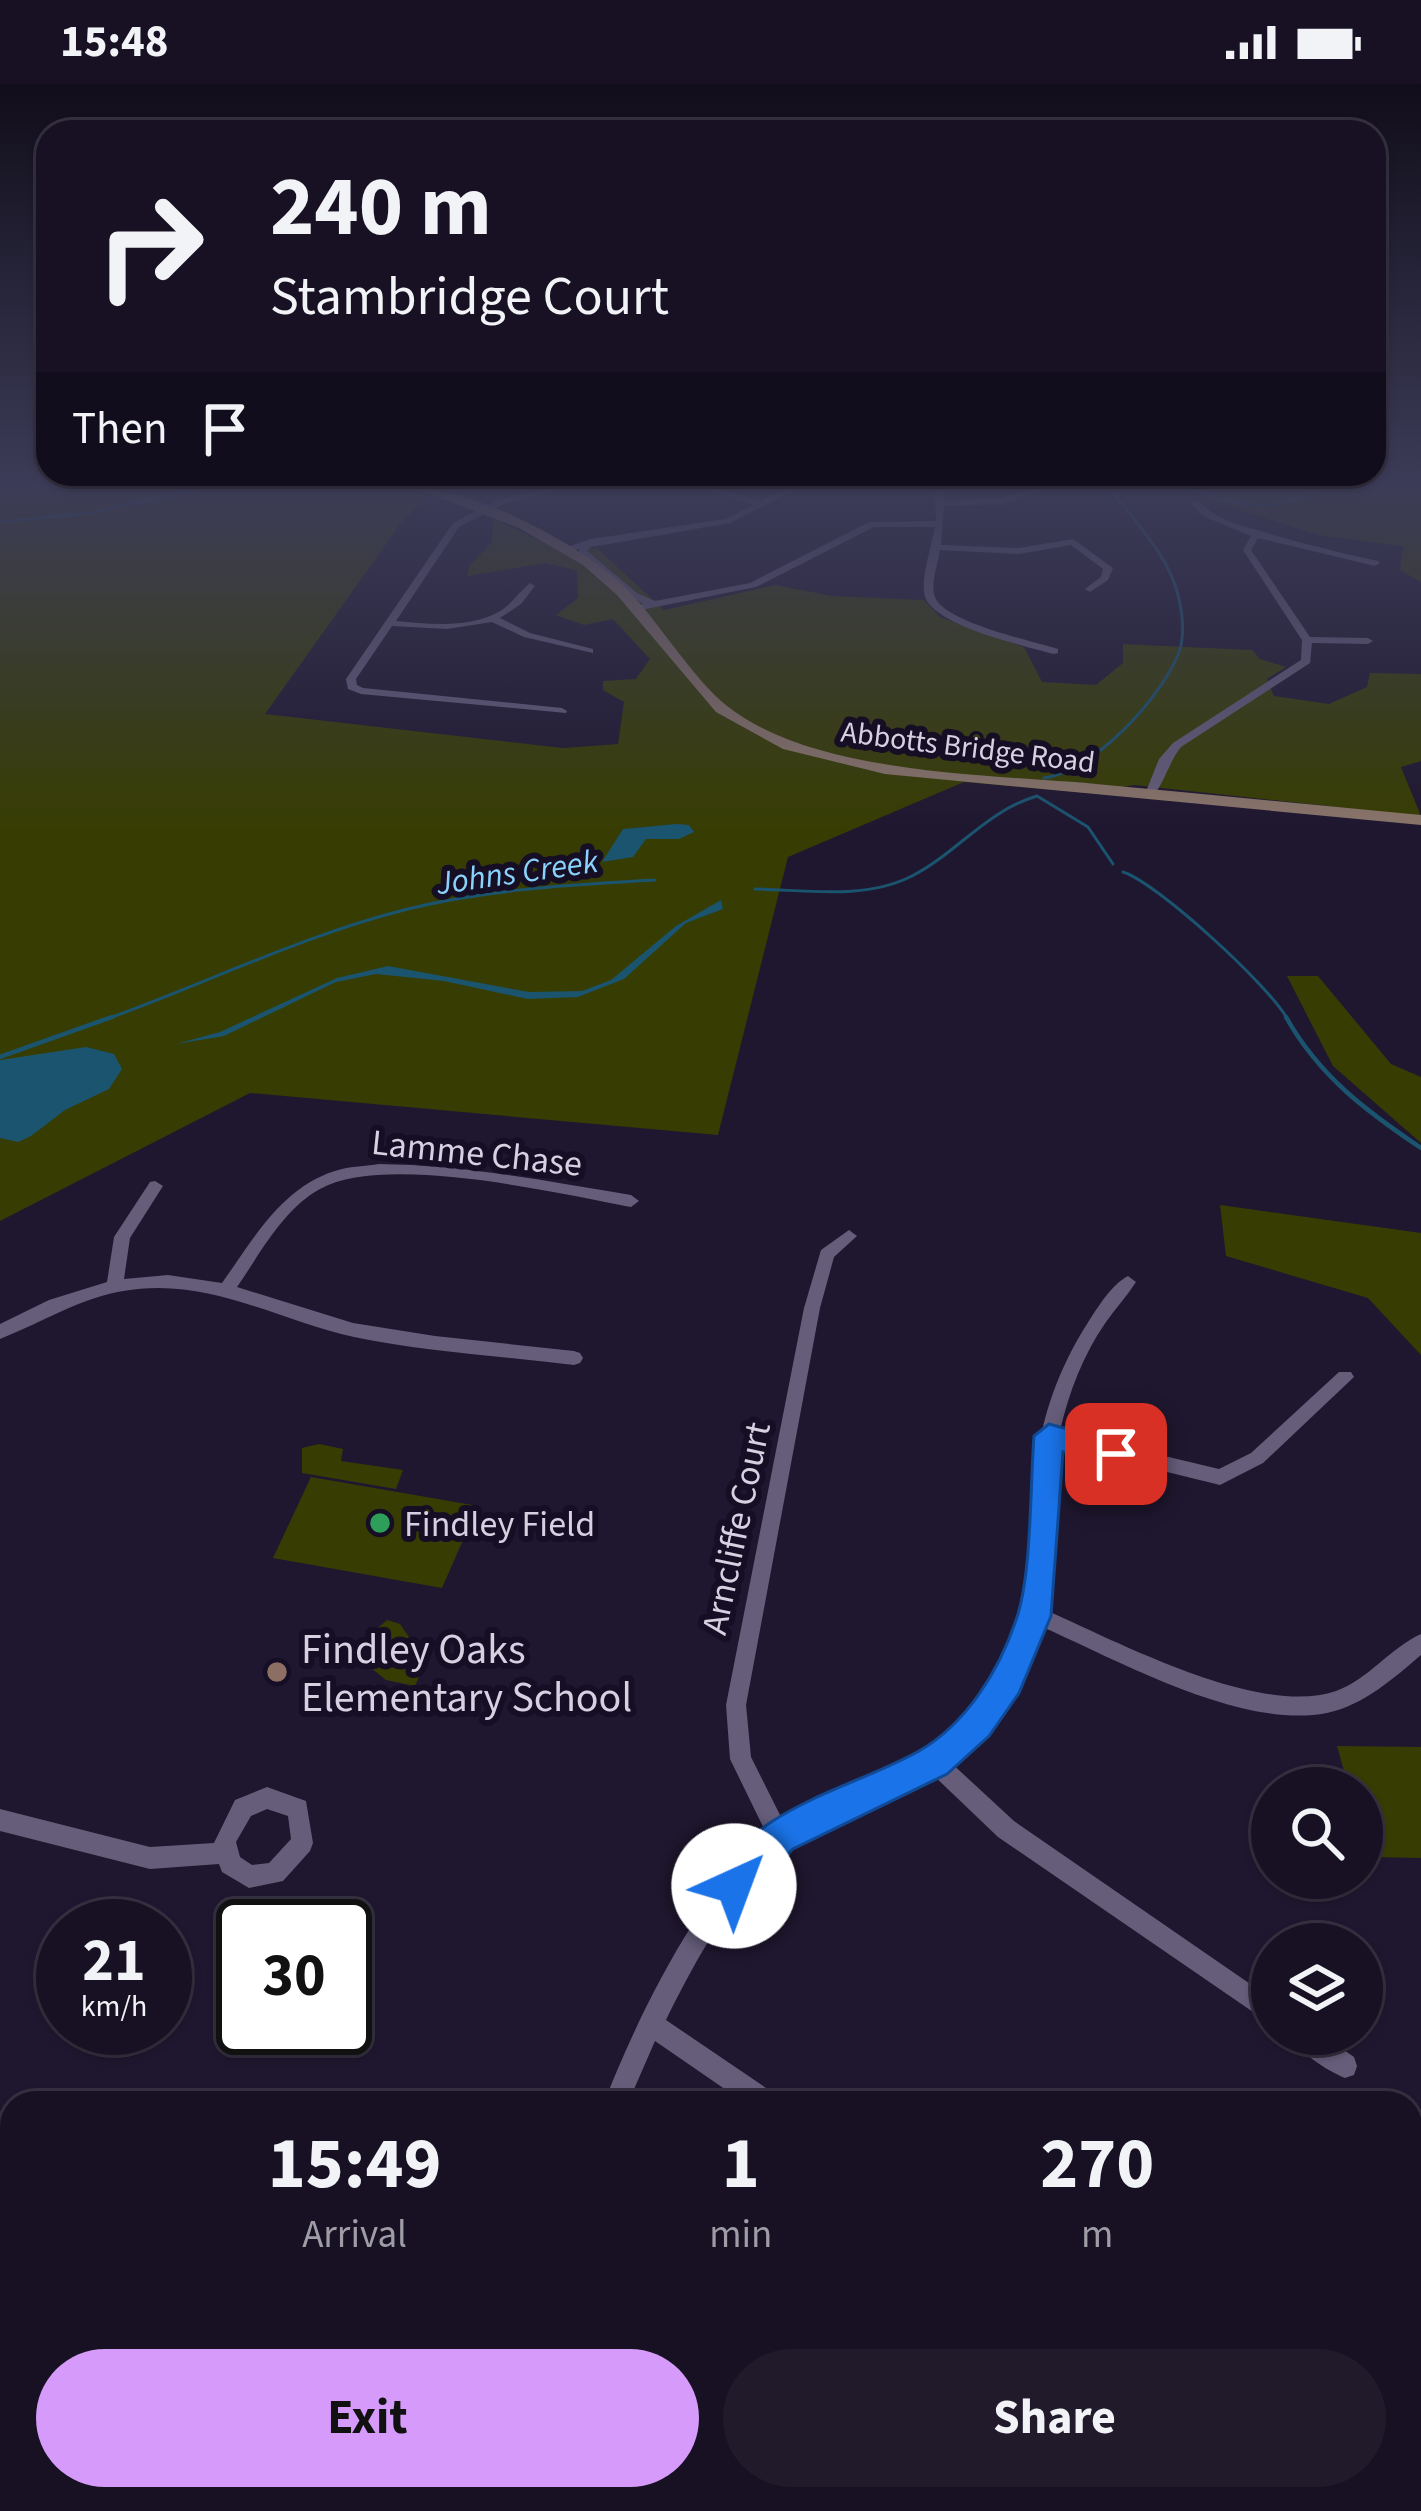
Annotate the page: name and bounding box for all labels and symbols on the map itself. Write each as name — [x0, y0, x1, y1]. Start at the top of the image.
street label: Abbotts Bridge Road — [839, 711, 1097, 784]
water label: Johns Creek — [432, 838, 602, 907]
street label: Lamme Chase — [369, 1117, 585, 1190]
pin — [1065, 1403, 1167, 1505]
street label: Arncliffe Court — [689, 1417, 784, 1639]
place label: Findley Field — [404, 1499, 595, 1550]
marker: Findley Field — [367, 1510, 393, 1536]
place label: Findley Oaks Elementary School — [301, 1620, 632, 1728]
marker: Findley Oaks Elementary School — [264, 1659, 290, 1685]
position arrow — [671, 1823, 797, 1949]
speed limit sign: 30 — [216, 1899, 372, 2055]

